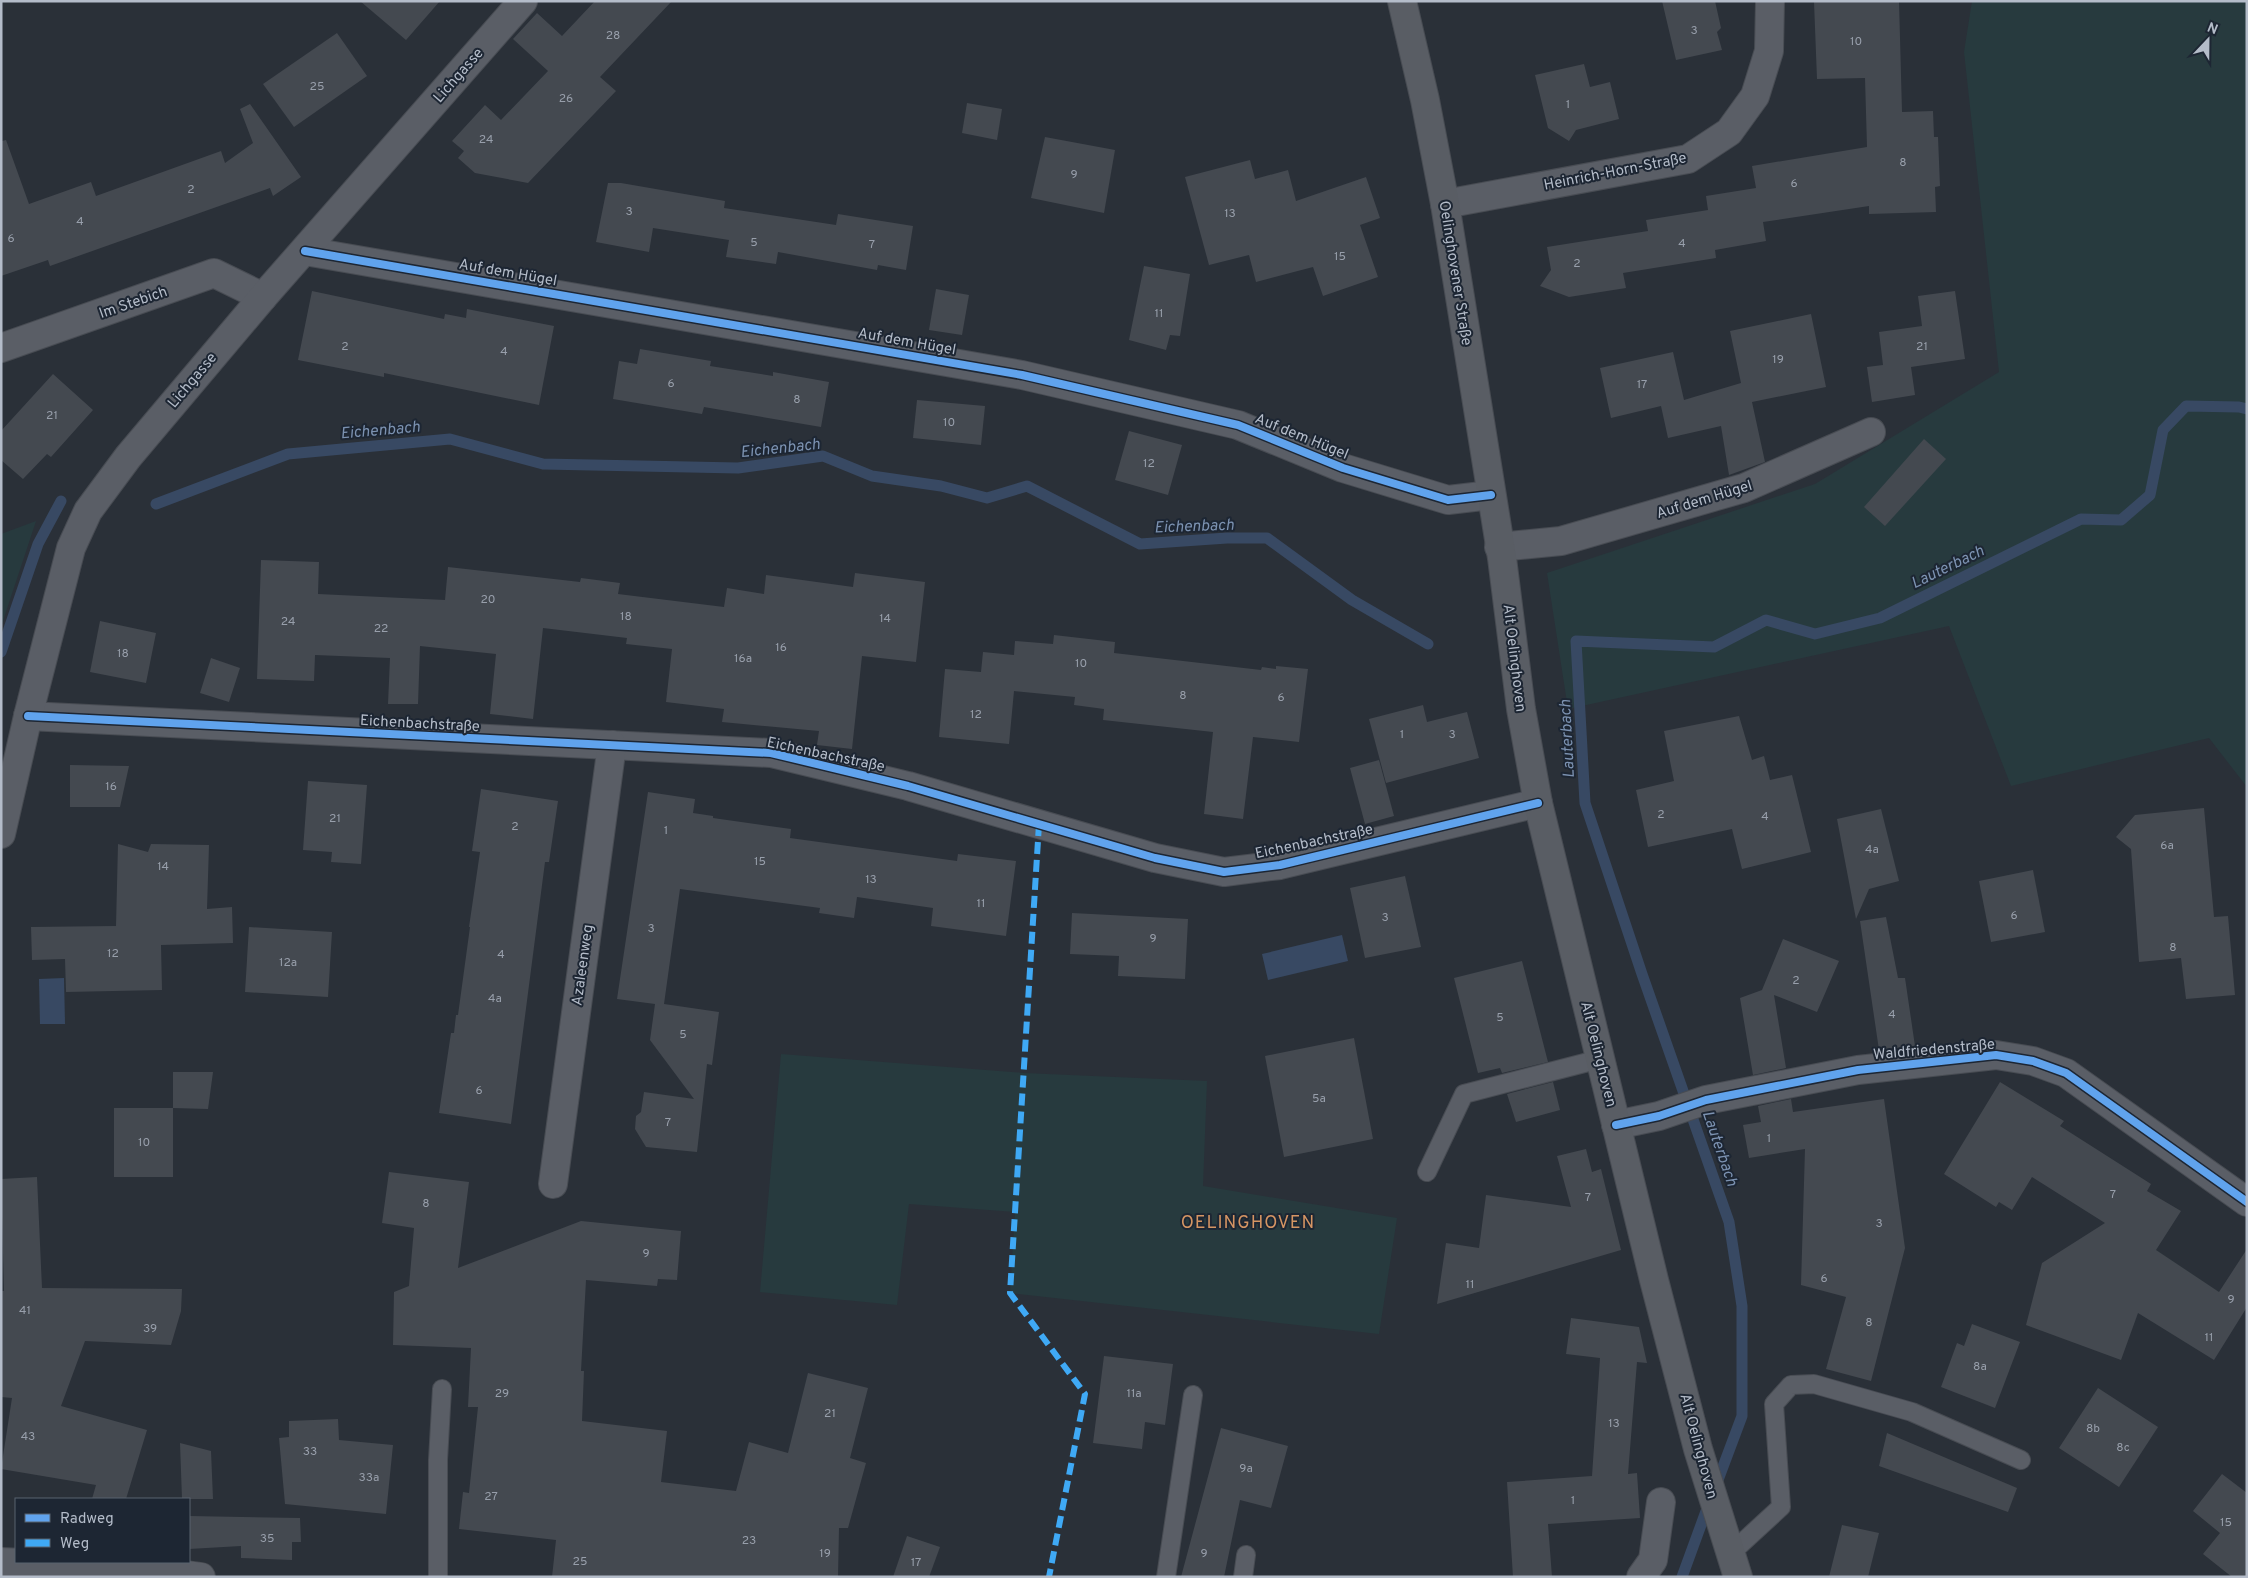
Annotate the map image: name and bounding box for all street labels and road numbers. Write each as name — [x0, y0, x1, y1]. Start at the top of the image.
street label: Lichgasse — [430, 45, 488, 107]
street label: Heinrich-Horn-Straße — [1542, 149, 1688, 196]
street label: Oelinghovener Straße — [1434, 199, 1475, 347]
street label: Auf dem Hügel — [457, 256, 558, 291]
street label: Im Stebich — [97, 283, 170, 324]
street label: Auf dem Hügel — [856, 325, 957, 360]
street label: Lichgasse — [164, 349, 222, 413]
street label: Auf dem Hügel — [1252, 410, 1351, 465]
street label: Auf dem Hügel — [1654, 477, 1755, 524]
street label: Alt Oelinghoven — [1497, 603, 1530, 713]
street label: Eichenbachstraße — [359, 712, 480, 737]
street label: Eichenbachstraße — [765, 734, 886, 777]
street label: Eichenbachstraße — [1254, 821, 1375, 864]
street label: Azaleenweg — [568, 923, 599, 1007]
street label: Alt Oelinghoven — [1575, 1000, 1620, 1109]
street label: Waldfriedenstraße — [1872, 1036, 1996, 1065]
street label: Alt Oelinghoven — [1674, 1392, 1721, 1501]

